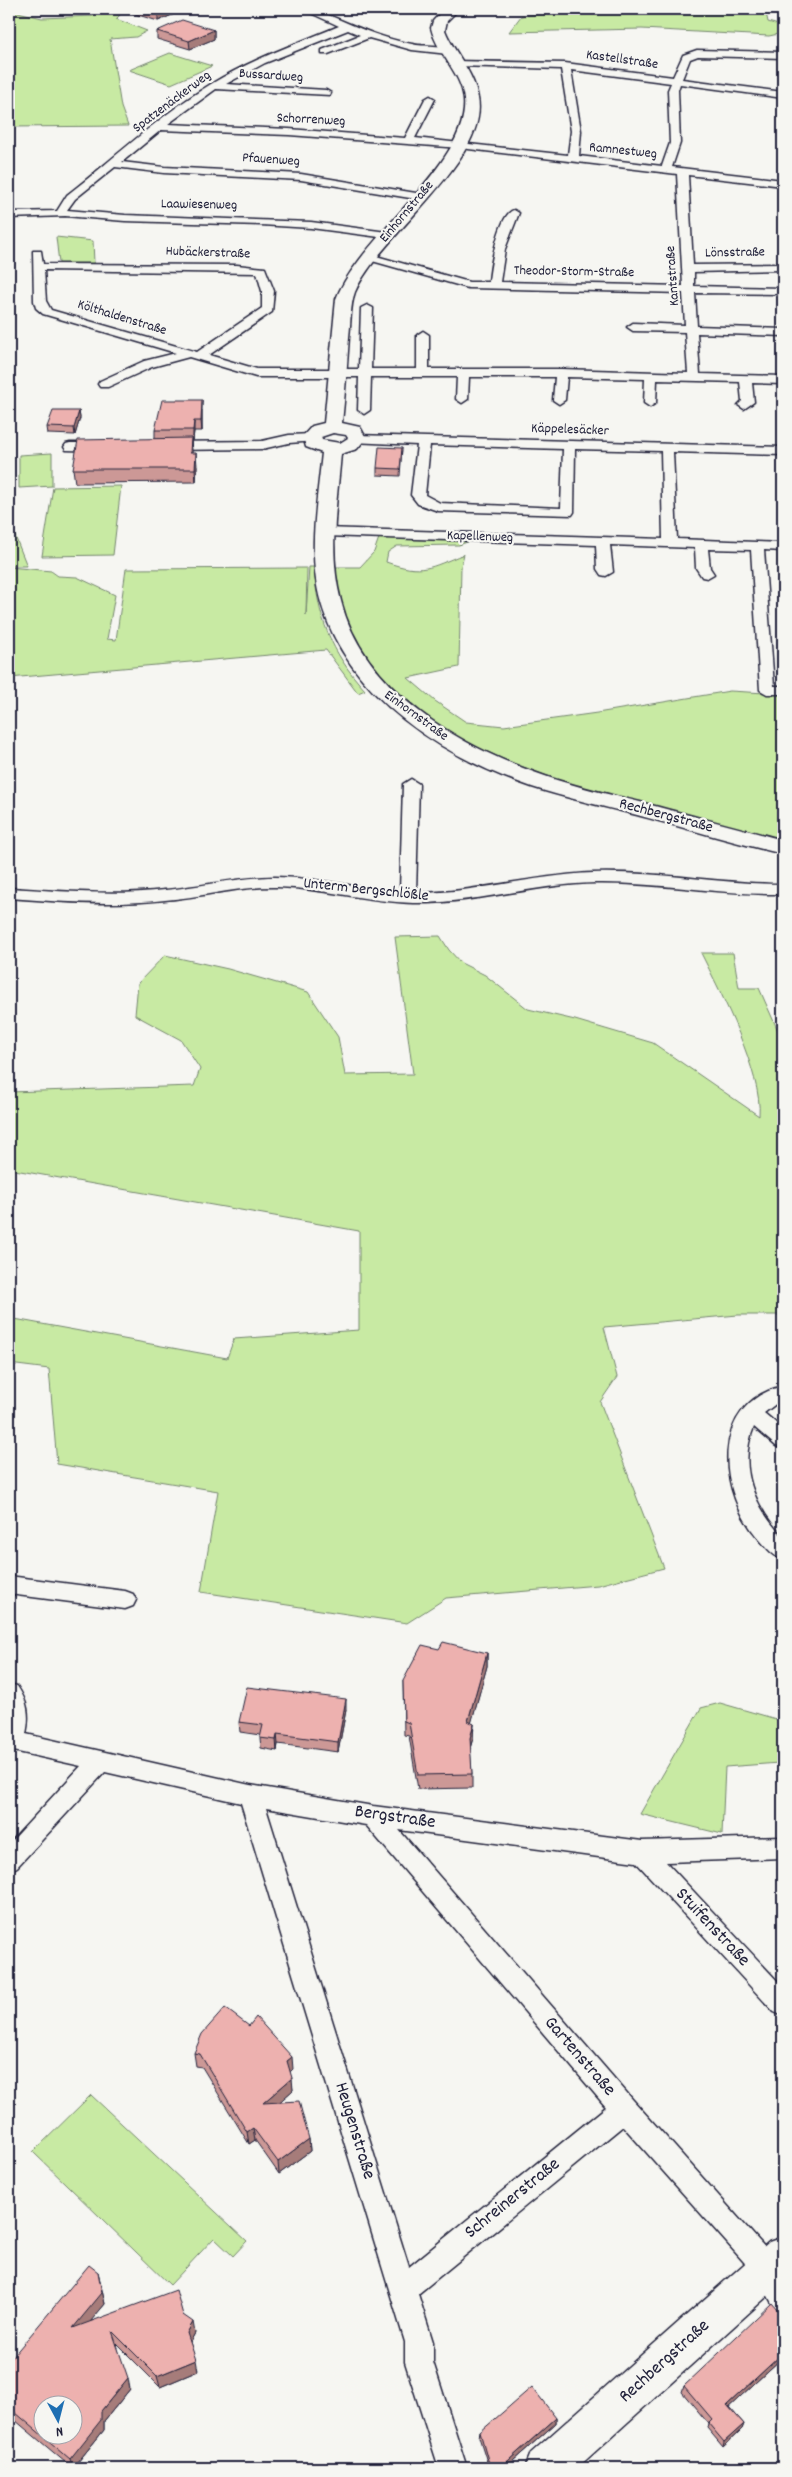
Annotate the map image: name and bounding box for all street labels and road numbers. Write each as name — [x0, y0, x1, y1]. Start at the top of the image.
street label: Kastellstraße — [585, 45, 659, 75]
street label: Bussardweg — [238, 64, 304, 88]
street label: Spatzenäckerweg — [129, 66, 215, 138]
street label: Schorrenweg — [276, 108, 346, 132]
street label: Ramnestweg — [588, 138, 658, 164]
street label: Pfauenweg — [241, 148, 301, 172]
street label: Einhornstraße — [375, 177, 439, 247]
street label: Laawiesenweg — [161, 194, 237, 216]
street label: Hubäckerstraße — [165, 242, 251, 264]
street label: Lönsstraße — [705, 242, 765, 264]
street label: Kantstraße — [661, 245, 685, 307]
street label: Theodor-Storm-Straße — [514, 261, 634, 283]
street label: Költhaldenstraße — [75, 295, 169, 341]
street label: Käppelesäcker — [531, 419, 610, 441]
street label: Kapellenweg — [447, 526, 513, 548]
street label: Einhornstraße — [380, 686, 452, 746]
street label: Rechbergstraße — [617, 792, 715, 840]
street label: Unterm Bergschlößle — [302, 872, 430, 908]
street label: Bergstraße — [353, 1799, 437, 1837]
street label: Stuifenstraße — [668, 1882, 756, 1974]
street label: Gartenstraße — [537, 2011, 621, 2103]
street label: Heugenstraße — [326, 2079, 382, 2183]
street label: Schreinerstraße — [459, 2152, 567, 2246]
street label: Rechbergstraße — [614, 2314, 716, 2410]

